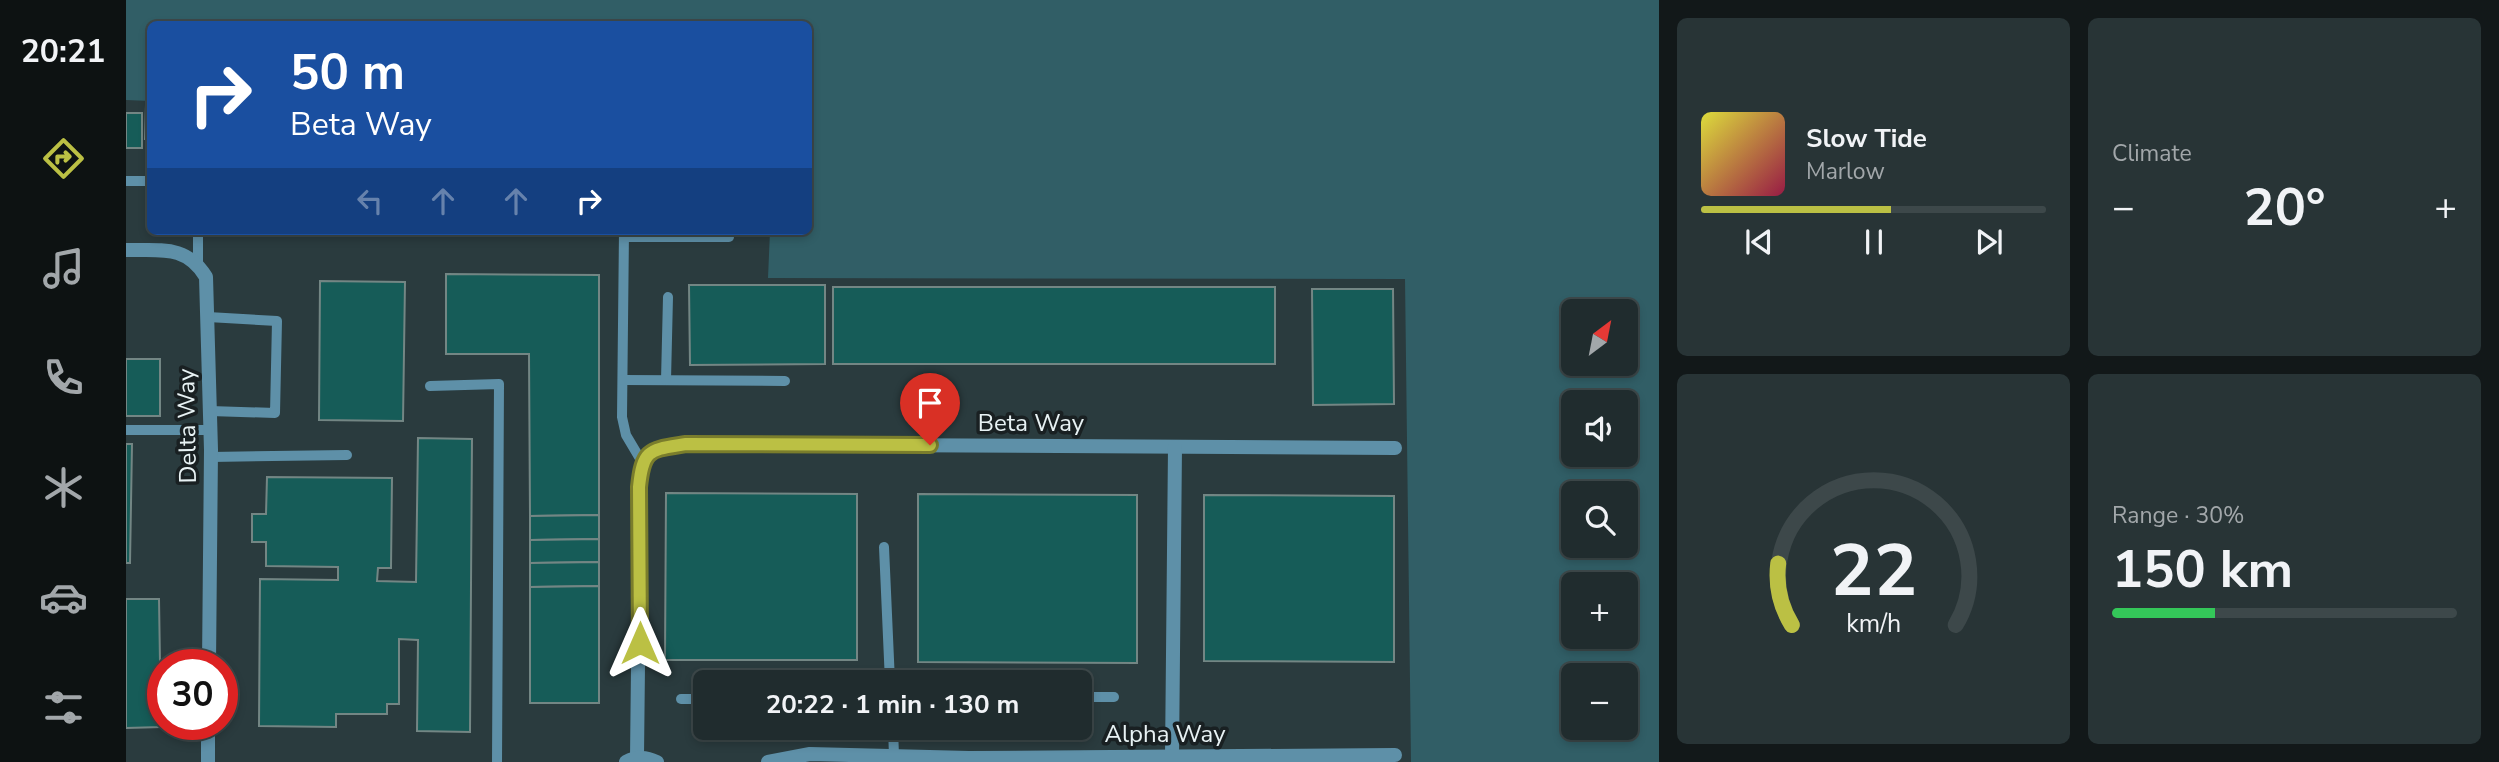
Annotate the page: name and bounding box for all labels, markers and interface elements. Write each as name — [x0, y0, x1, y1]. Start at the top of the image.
text: 20:21 — [21, 30, 105, 73]
text: 50 m — [290, 39, 405, 106]
icon: right — [175, 49, 266, 140]
text: Beta Way — [290, 103, 432, 146]
text: Slow Tide — [1806, 121, 1927, 156]
icon: directions — [39, 134, 88, 183]
text: Climate — [2112, 138, 2192, 169]
text: Marlow — [1806, 156, 1885, 187]
text: 20° — [2243, 172, 2326, 243]
icon: left — [351, 182, 389, 220]
icon: ahead — [424, 182, 462, 220]
icon: ahead — [497, 182, 535, 220]
icon: right — [570, 182, 608, 220]
text: − — [2112, 182, 2135, 233]
text: + — [2434, 182, 2457, 233]
icon: previous — [1740, 223, 1778, 261]
icon: pause — [1855, 223, 1893, 261]
icon: next — [1970, 223, 2008, 261]
icon: music — [39, 244, 88, 293]
north arrow — [1561, 299, 1638, 376]
map controls — [1561, 299, 1638, 740]
icon: phone — [39, 353, 88, 402]
street label: Delta Way — [170, 368, 204, 484]
pin — [900, 373, 960, 445]
icon: arrive — [911, 384, 949, 422]
button: sound — [1561, 390, 1638, 467]
street label: Beta Way — [978, 407, 1085, 439]
icon: climate — [39, 463, 88, 512]
button: search — [1561, 481, 1638, 558]
text: Range · 30% — [2112, 500, 2244, 531]
text: 22 — [1830, 521, 1917, 621]
text: 150 km — [2112, 534, 2293, 605]
button: + — [1561, 572, 1638, 649]
icon: car — [39, 573, 88, 622]
position arrow — [603, 606, 677, 680]
text: km/h — [1846, 607, 1901, 641]
speed limit sign: 30 — [147, 649, 238, 740]
button: − — [1561, 663, 1638, 740]
icon: filters — [39, 683, 88, 732]
text: 20:22 · 1 min · 130 m — [766, 687, 1019, 722]
street label: Alpha Way — [1104, 718, 1226, 750]

